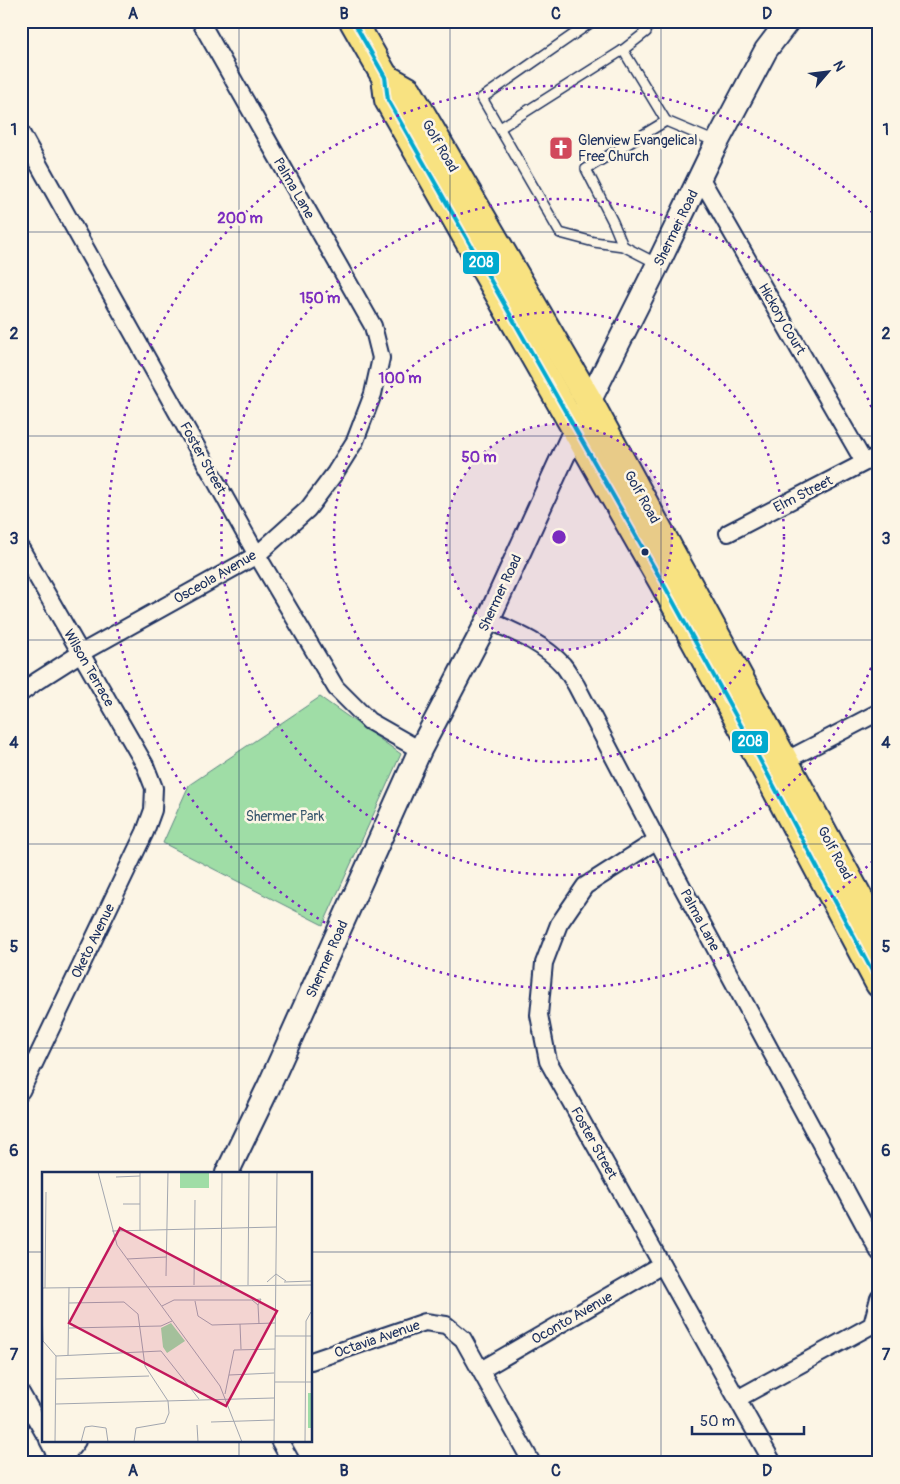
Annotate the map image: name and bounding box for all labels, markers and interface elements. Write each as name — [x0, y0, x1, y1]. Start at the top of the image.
text: A — [128, 4, 139, 24]
text: B — [339, 4, 349, 24]
text: C — [551, 4, 561, 24]
text: D — [762, 4, 772, 24]
north arrow — [802, 48, 852, 98]
text: N — [829, 58, 849, 74]
street label: Golf Road — [418, 117, 462, 175]
text: 1 — [11, 120, 17, 140]
text: 1 — [883, 120, 889, 140]
place label: Glenview Evangelical Free Church — [578, 132, 698, 165]
church icon: Glenview Evangelical Free Church — [548, 135, 574, 161]
street label: Palma Lane — [270, 154, 318, 222]
street label: Shermer Road — [650, 187, 702, 269]
text: 200 m — [217, 209, 263, 228]
line badge: 208 — [462, 251, 500, 275]
text: 208 — [469, 254, 493, 271]
street label: Hickory Court — [755, 280, 809, 358]
text: 150 m — [300, 289, 340, 308]
text: 2 — [10, 324, 19, 344]
text: 2 — [882, 324, 891, 344]
text: 100 m — [379, 369, 421, 388]
street label: Foster Street — [176, 419, 230, 497]
text: 50 m — [462, 448, 496, 467]
street label: Golf Road — [621, 468, 664, 527]
street label: Elm Street — [771, 472, 836, 516]
centre of rings — [550, 528, 568, 546]
text: 3 — [10, 529, 19, 549]
text: 3 — [882, 529, 891, 549]
street label: Osceola Avenue — [171, 546, 259, 608]
unlabelled marker — [640, 547, 650, 557]
street label: Shermer Road — [475, 552, 525, 634]
street label: Wilson Terrace — [60, 626, 118, 710]
line badge: 208 — [731, 730, 769, 754]
text: 4 — [9, 733, 19, 753]
text: 208 — [738, 733, 762, 750]
text: 4 — [881, 733, 891, 753]
park label: Shermer Park — [246, 808, 324, 825]
street label: Golf Road — [814, 823, 856, 883]
street label: Palma Lane — [677, 886, 723, 954]
street label: Oketo Avenue — [68, 901, 118, 981]
street label: Shermer Road — [302, 918, 352, 1000]
text: 5 — [10, 937, 19, 957]
text: 5 — [882, 937, 891, 957]
street label: Foster Street — [567, 1104, 621, 1182]
text: 6 — [9, 1141, 19, 1161]
text: 6 — [881, 1141, 891, 1161]
inset map — [42, 1172, 312, 1442]
street label: Oconto Avenue — [529, 1288, 615, 1348]
street label: Octavia Avenue — [332, 1316, 422, 1362]
text: 7 — [10, 1345, 19, 1365]
text: 7 — [882, 1345, 891, 1365]
scale bar — [692, 1404, 805, 1436]
text: 50 m — [700, 1412, 735, 1431]
text: A — [128, 1461, 139, 1481]
text: B — [339, 1461, 349, 1481]
text: C — [551, 1461, 561, 1481]
text: D — [762, 1461, 772, 1481]

